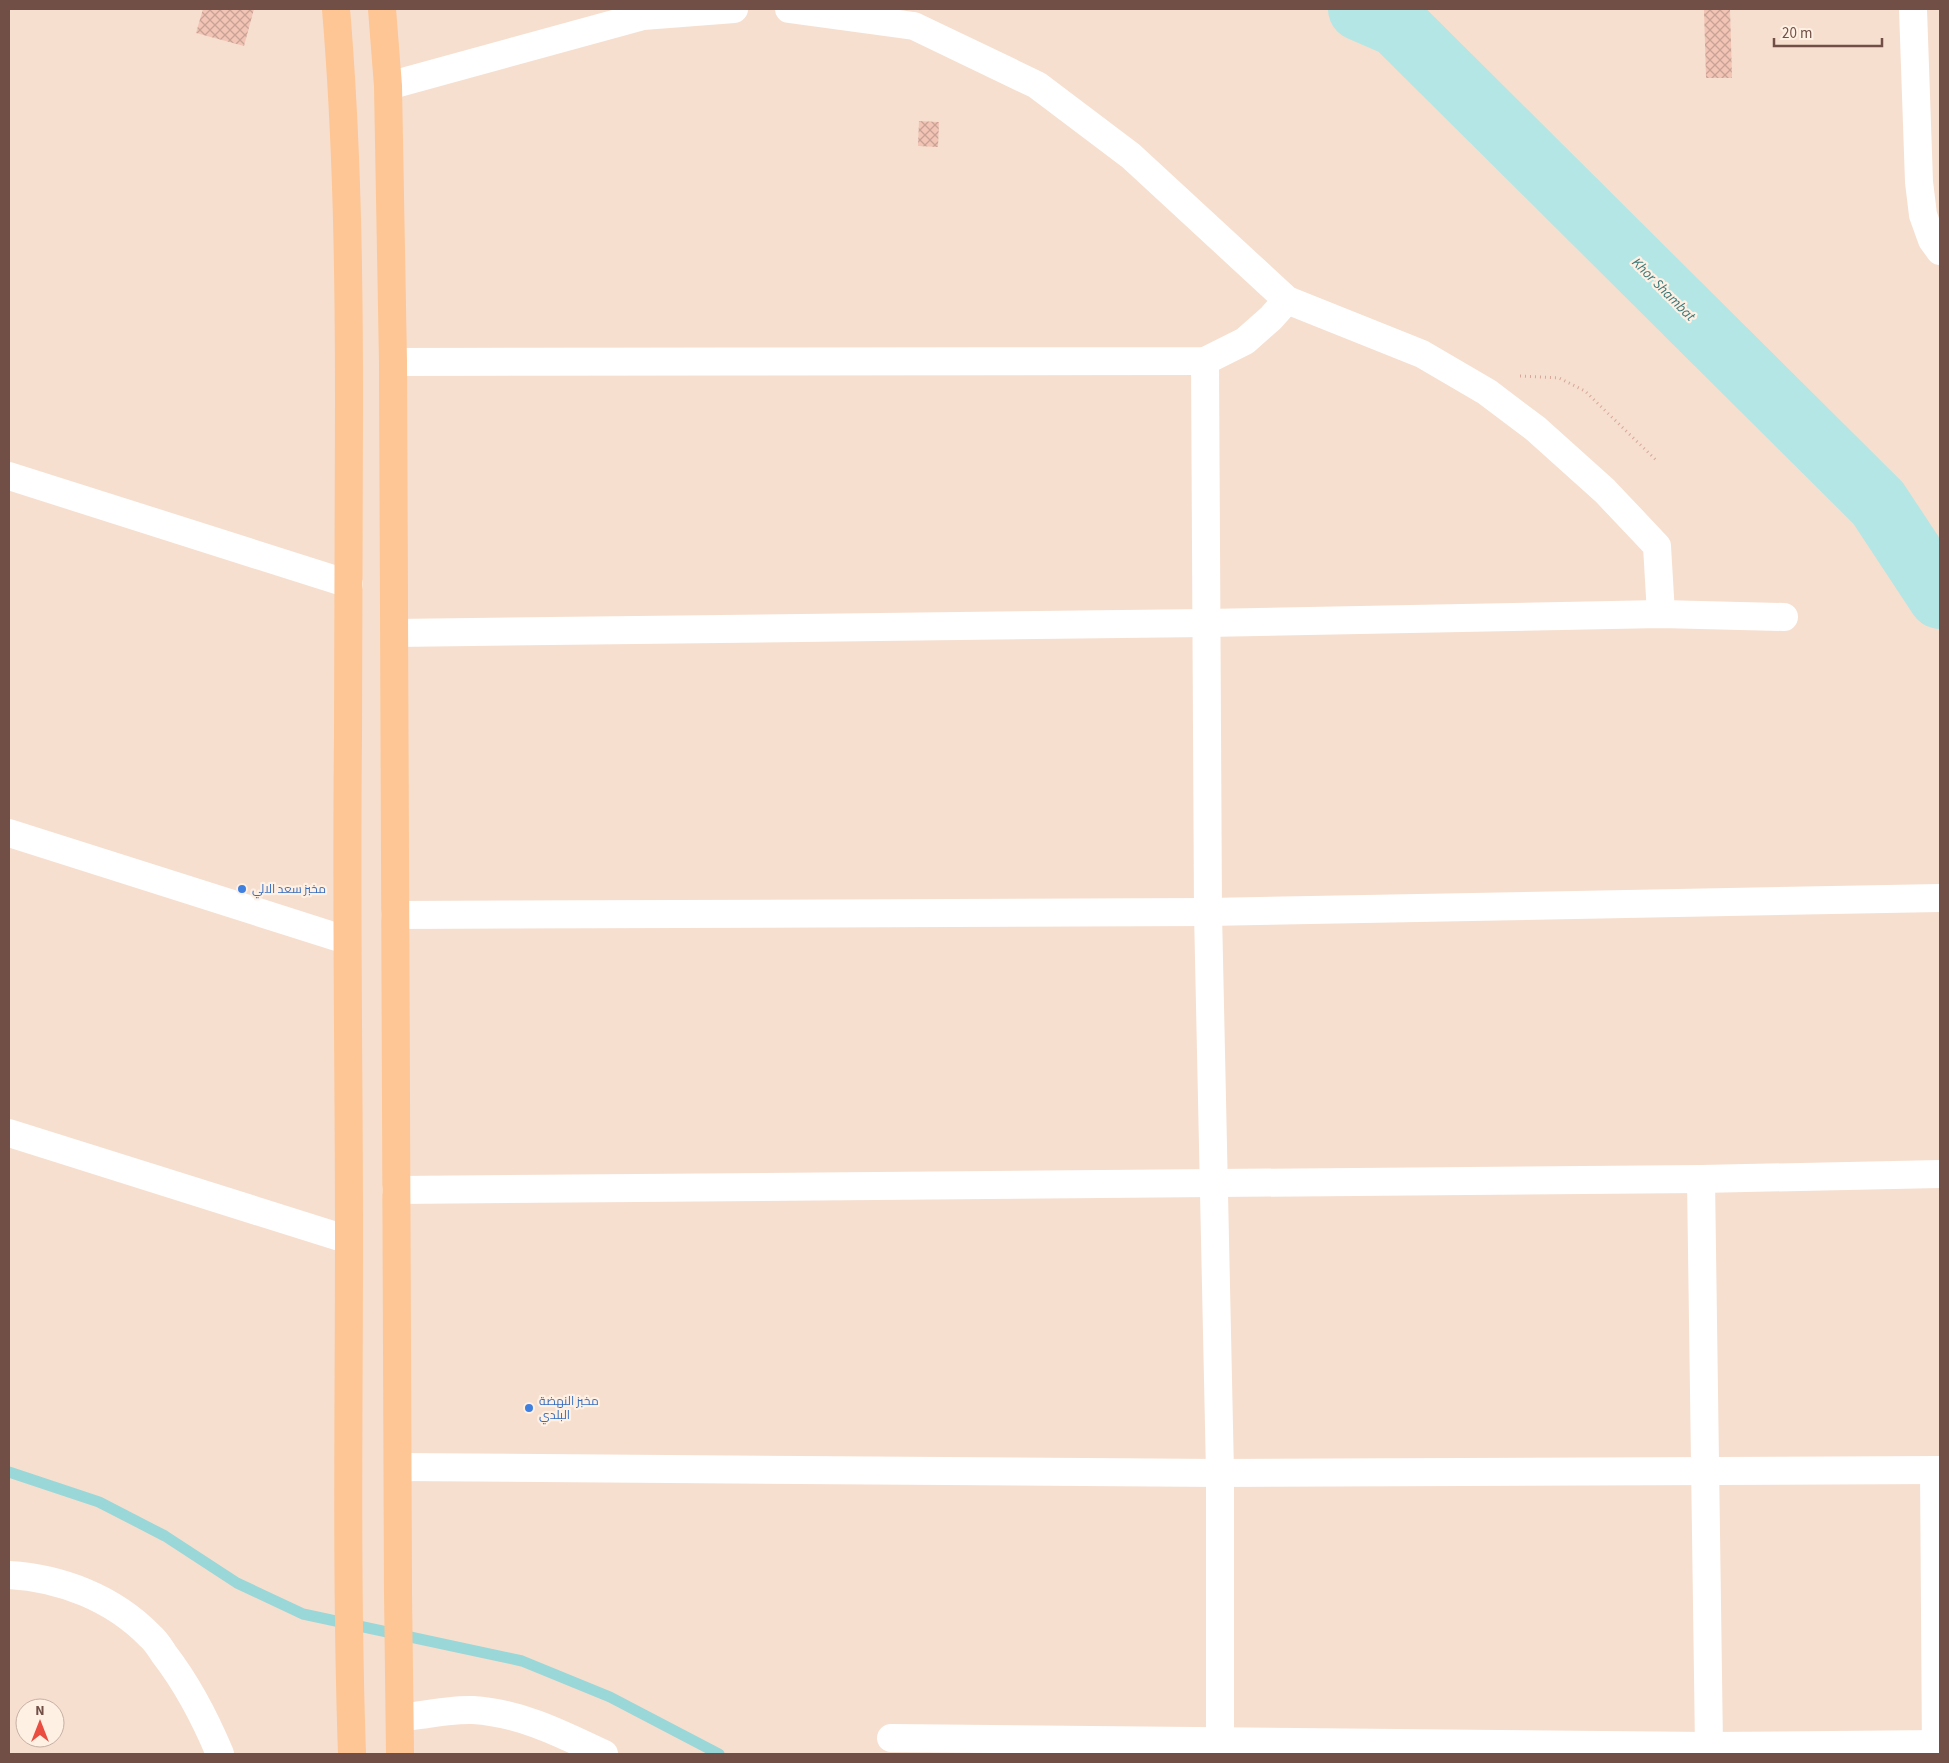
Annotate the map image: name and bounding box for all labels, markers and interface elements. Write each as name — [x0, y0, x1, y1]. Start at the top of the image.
scale bar — [1774, 15, 1882, 47]
text: 20 m — [1782, 23, 1812, 44]
water label: Khor Shambat — [1627, 253, 1700, 326]
place label: مخبز سعد الالي — [252, 881, 326, 899]
marker: مخبز سعد الالي — [236, 883, 248, 895]
place label: مخبز النهضة البلدي — [539, 1393, 599, 1425]
marker: مخبز النهضة البلدي — [523, 1402, 535, 1414]
north arrow — [15, 1698, 65, 1748]
text: N — [35, 1701, 45, 1721]

